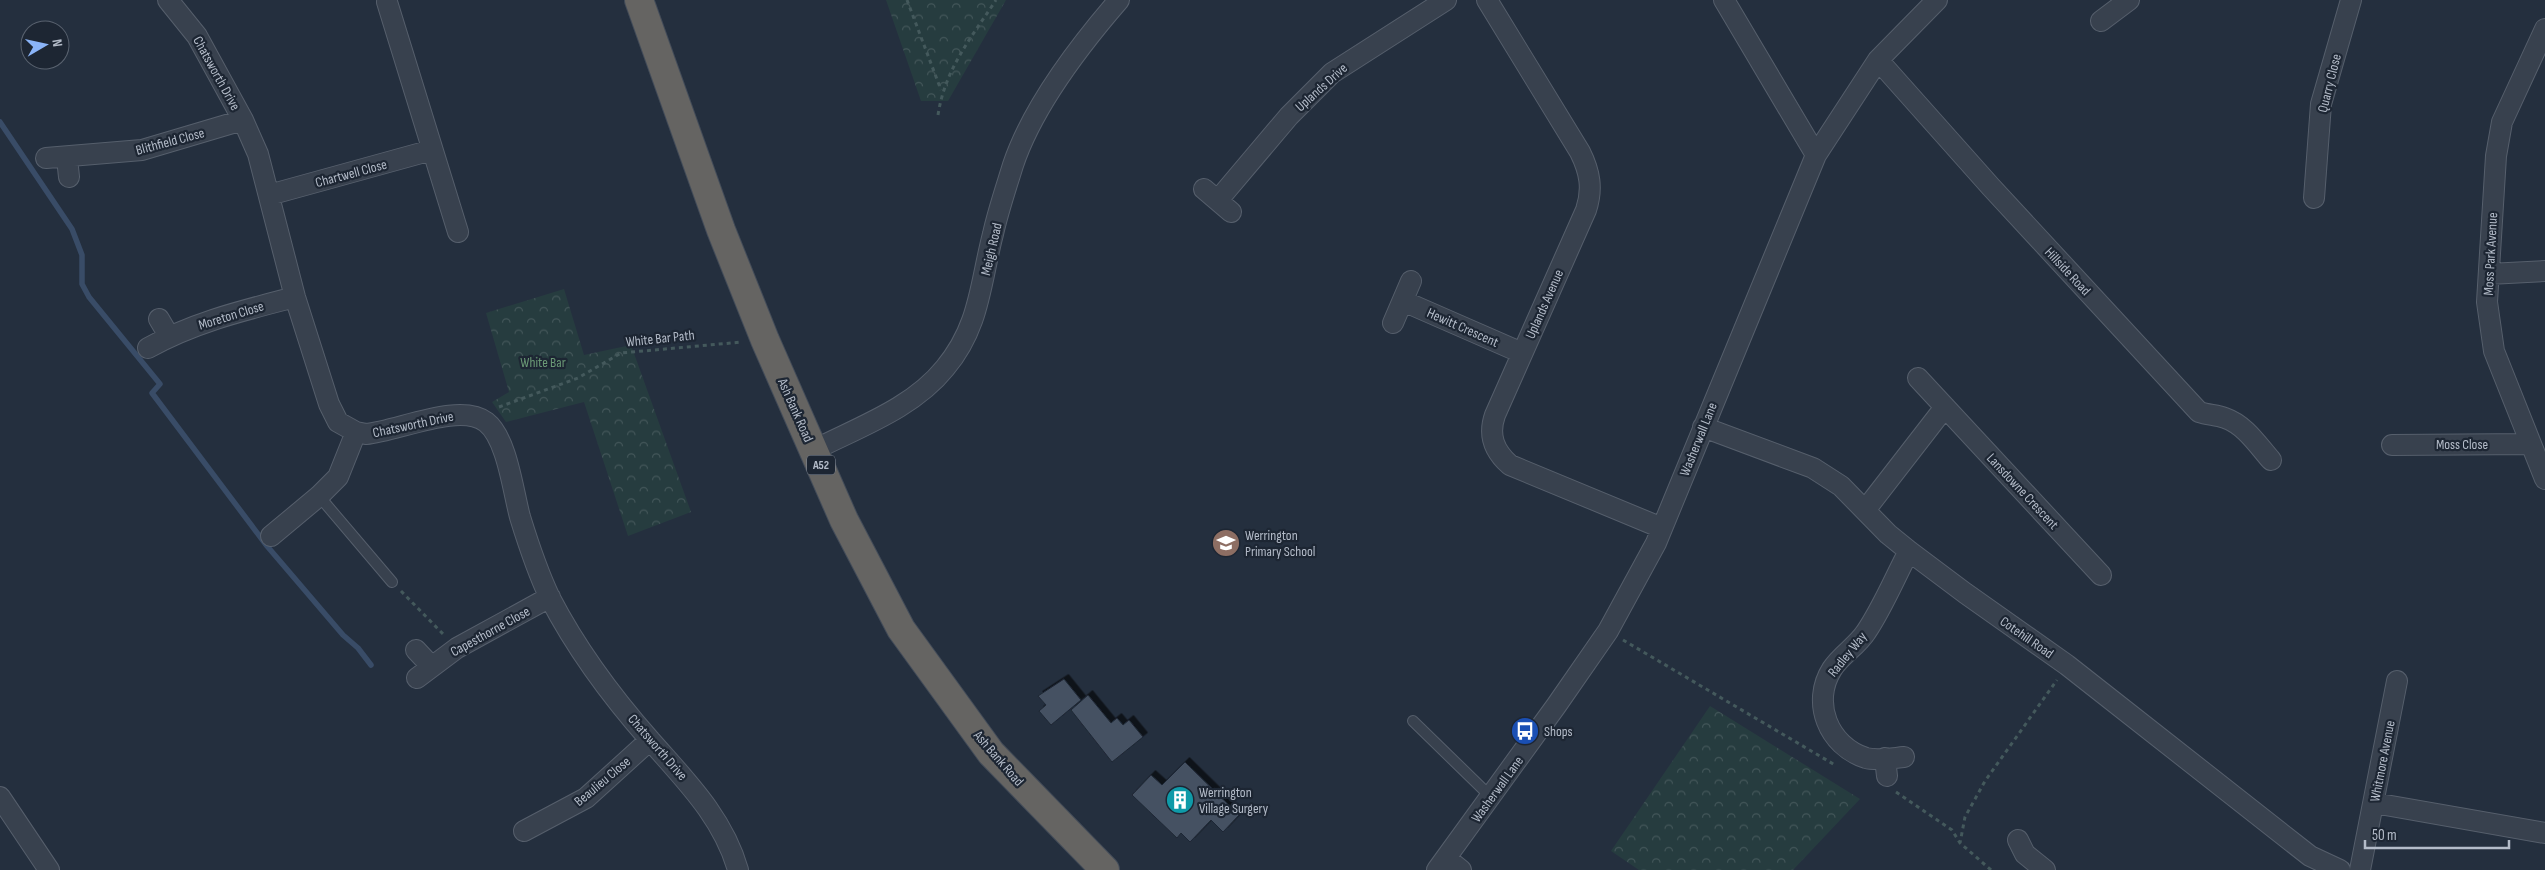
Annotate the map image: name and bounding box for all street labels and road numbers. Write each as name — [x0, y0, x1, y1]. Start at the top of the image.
street label: Chatsworth Drive — [189, 33, 244, 113]
street label: Quarry Close — [2314, 52, 2345, 114]
street label: Uplands Drive — [1292, 60, 1351, 115]
street label: Blithfield Close — [134, 124, 206, 159]
street label: Chartwell Close — [313, 156, 389, 191]
street label: Moss Park Avenue — [2480, 212, 2501, 296]
street label: Meigh Road — [977, 221, 1006, 277]
street label: Hillside Road — [2041, 244, 2094, 299]
street label: Uplands Avenue — [1522, 267, 1567, 341]
street label: Moreton Close — [196, 297, 266, 333]
street label: Hewitt Crescent — [1424, 304, 1501, 351]
street label: White Bar Path — [625, 326, 695, 351]
street label: Ash Bank Road — [774, 375, 817, 445]
street label: Washerwall Lane — [1676, 400, 1721, 478]
street label: Chatsworth Drive — [371, 408, 455, 441]
street label: Moss Close — [2436, 436, 2488, 453]
street label: Lansdowne Crescent — [1983, 450, 2062, 533]
road number: A52 — [807, 456, 835, 474]
street label: Capesthorne Close — [448, 603, 533, 660]
street label: Cotehill Road — [1997, 613, 2057, 662]
street label: Radley Way — [1824, 628, 1871, 680]
street label: Chatsworth Drive — [624, 711, 691, 784]
street label: Whitmore Avenue — [2366, 719, 2399, 803]
street label: Ash Bank Road — [969, 726, 1027, 790]
street label: Beaulieu Close — [571, 753, 634, 810]
street label: Washerwall Lane — [1468, 753, 1527, 826]

